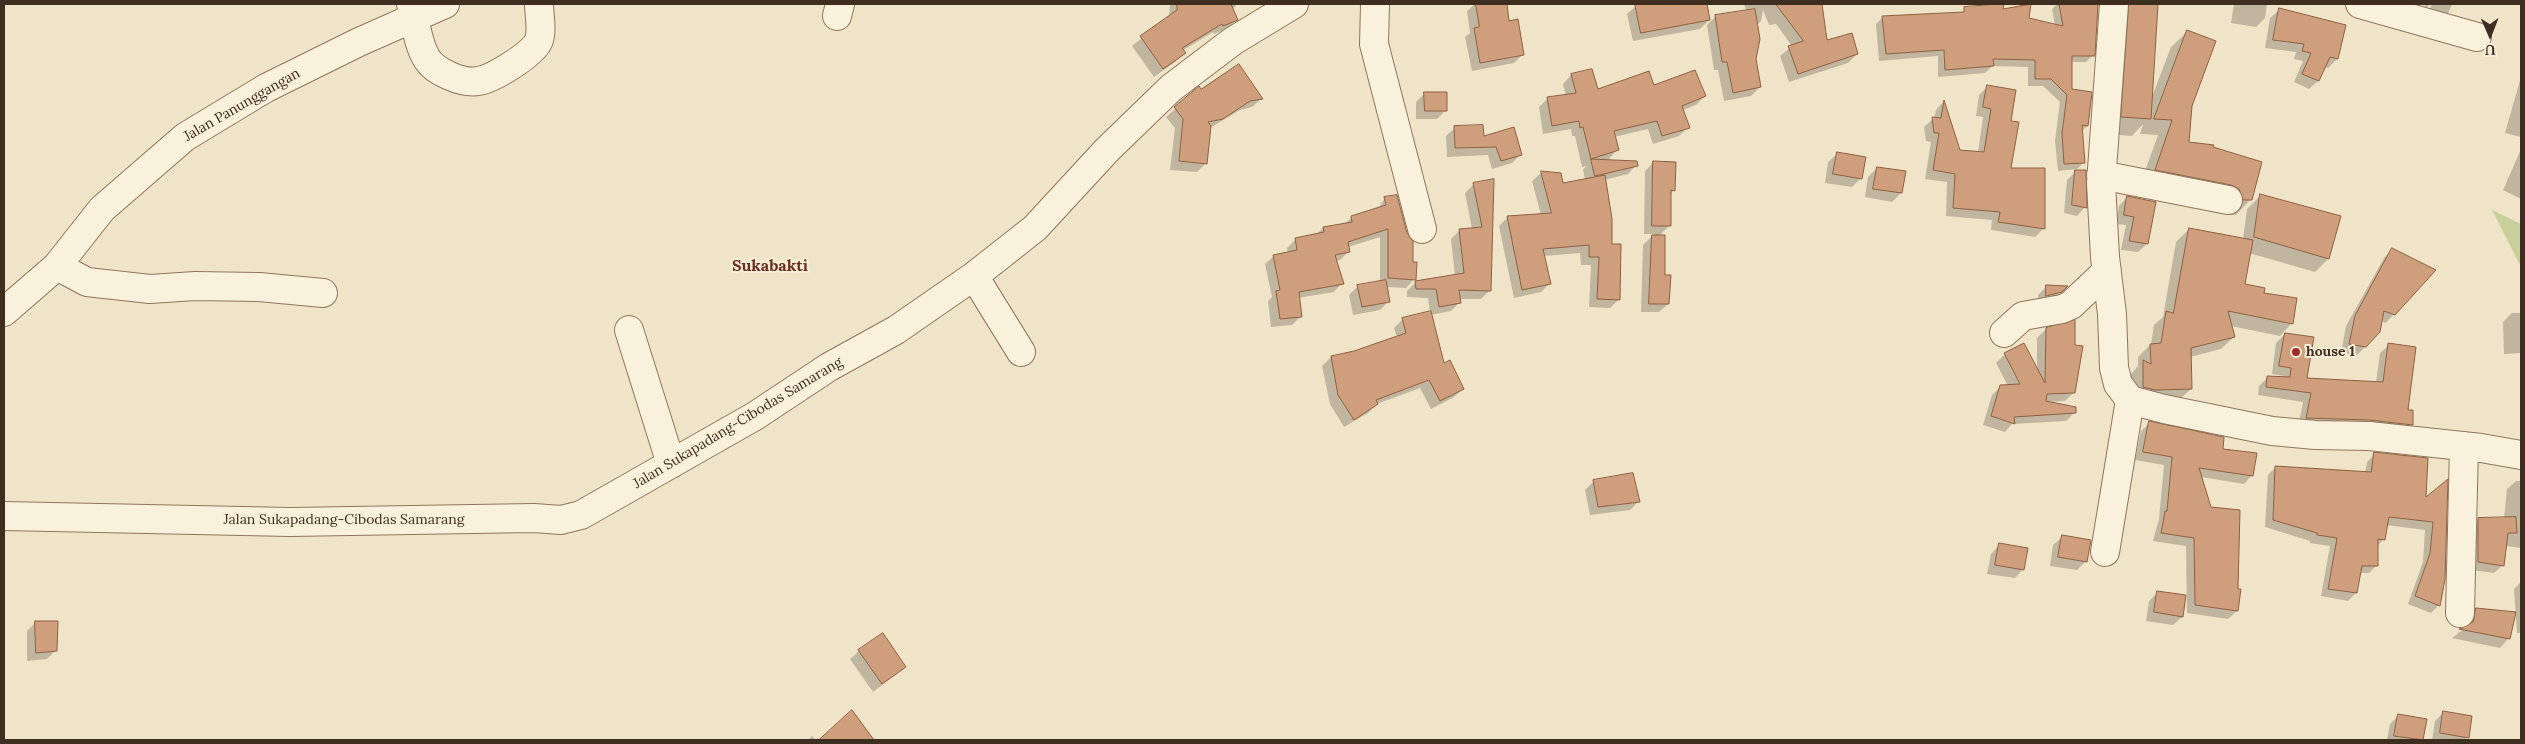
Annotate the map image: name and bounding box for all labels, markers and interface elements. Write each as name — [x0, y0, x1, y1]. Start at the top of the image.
north arrow — [2465, 10, 2515, 60]
text: U — [2485, 41, 2496, 59]
street label: Jalan Panunggangan — [181, 65, 303, 145]
district label: Sukabakti — [732, 256, 808, 276]
place label: house 1 — [2306, 344, 2355, 360]
marker: house 1 — [2290, 346, 2302, 358]
street label: Jalan Sukapadang-Cibodas Samarang — [630, 354, 846, 492]
street label: Jalan Sukapadang-Cibodas Samarang — [224, 512, 464, 528]

